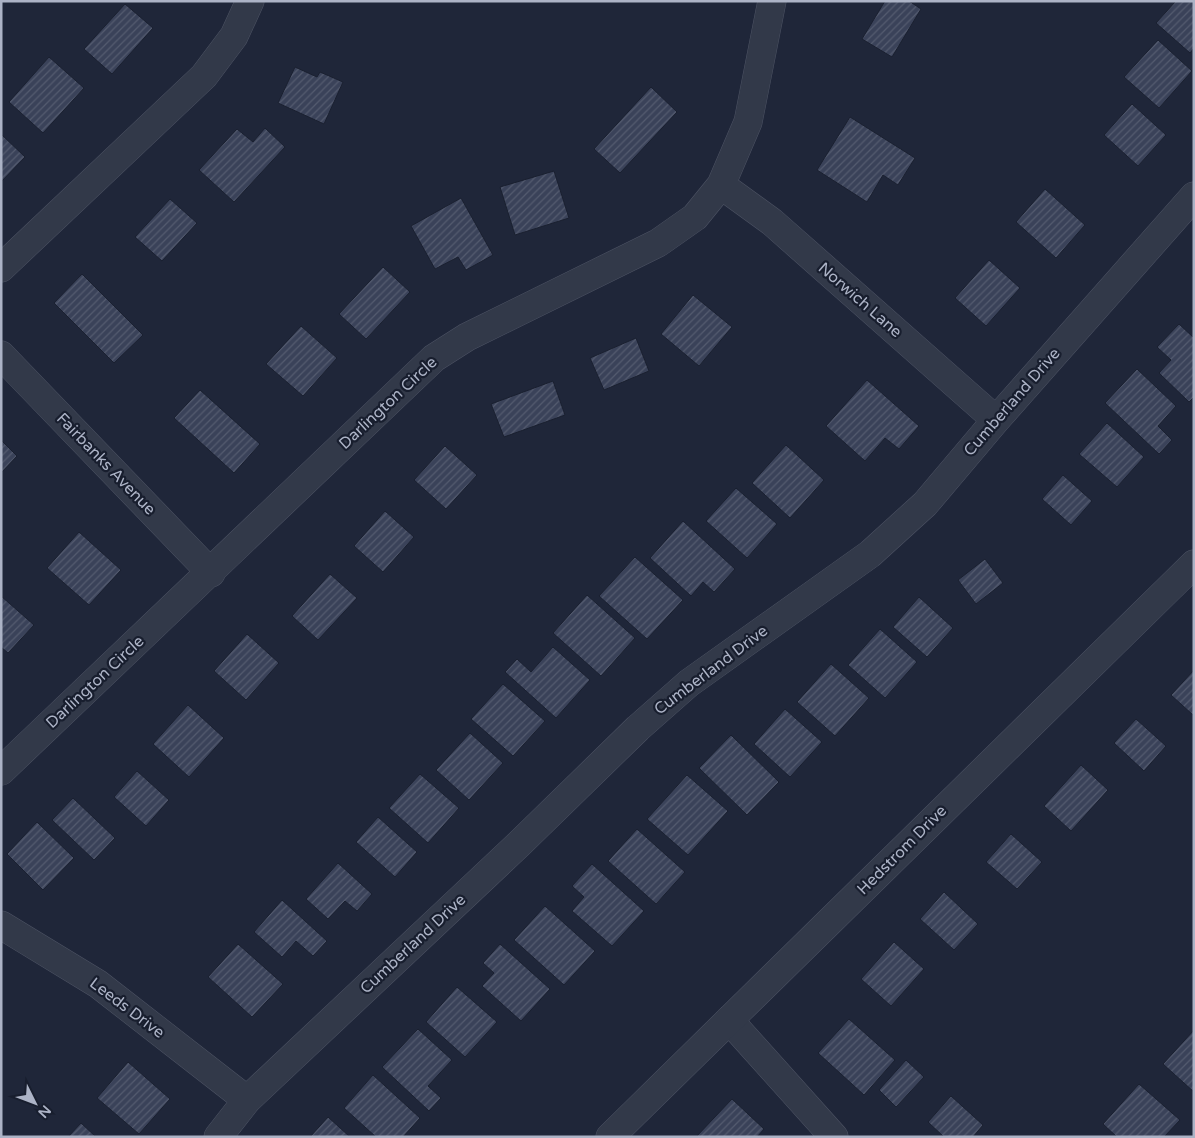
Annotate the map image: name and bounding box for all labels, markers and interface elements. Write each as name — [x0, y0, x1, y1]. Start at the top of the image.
street label: Norwich Lane — [814, 258, 906, 342]
street label: Cumberland Drive — [959, 344, 1065, 460]
street label: Darlington Circle — [335, 352, 441, 454]
street label: Fairbanks Avenue — [52, 409, 160, 519]
street label: Cumberland Drive — [650, 621, 772, 719]
street label: Darlington Circle — [42, 631, 148, 733]
street label: Hedstrom Drive — [853, 801, 951, 899]
street label: Cumberland Drive — [356, 890, 470, 998]
street label: Leeds Drive — [86, 973, 168, 1043]
north arrow — [10, 1078, 60, 1128]
text: N — [34, 1101, 54, 1121]

